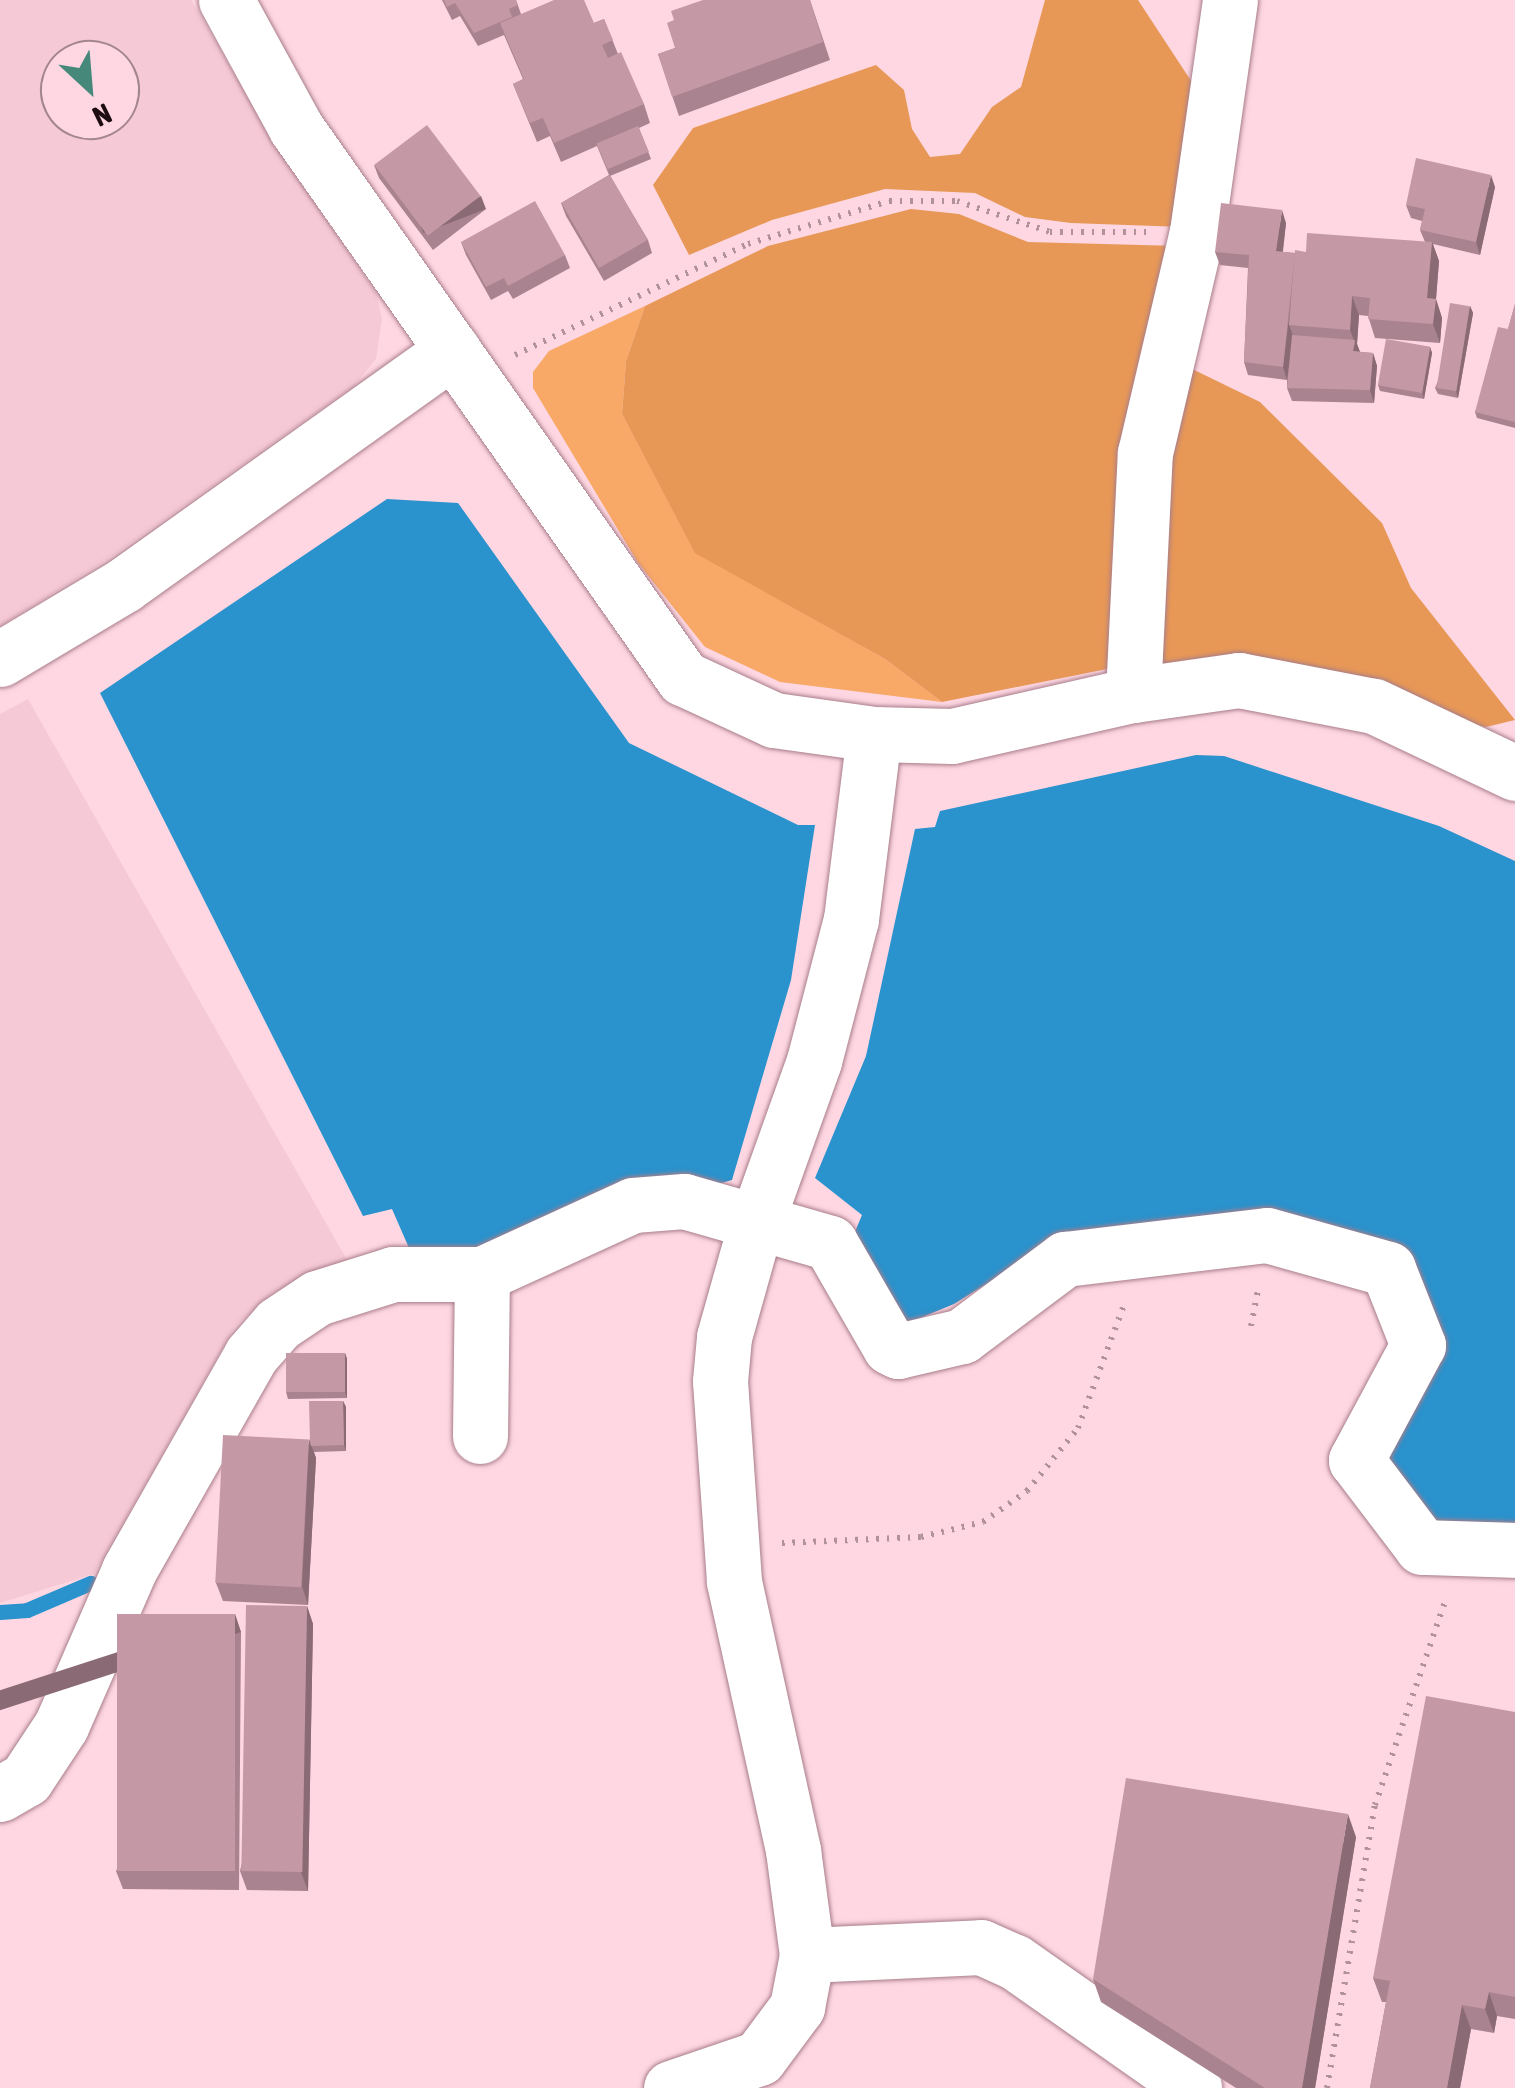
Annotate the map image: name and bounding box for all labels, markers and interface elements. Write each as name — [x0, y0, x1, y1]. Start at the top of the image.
north arrow — [40, 40, 140, 140]
text: N — [88, 97, 117, 133]

